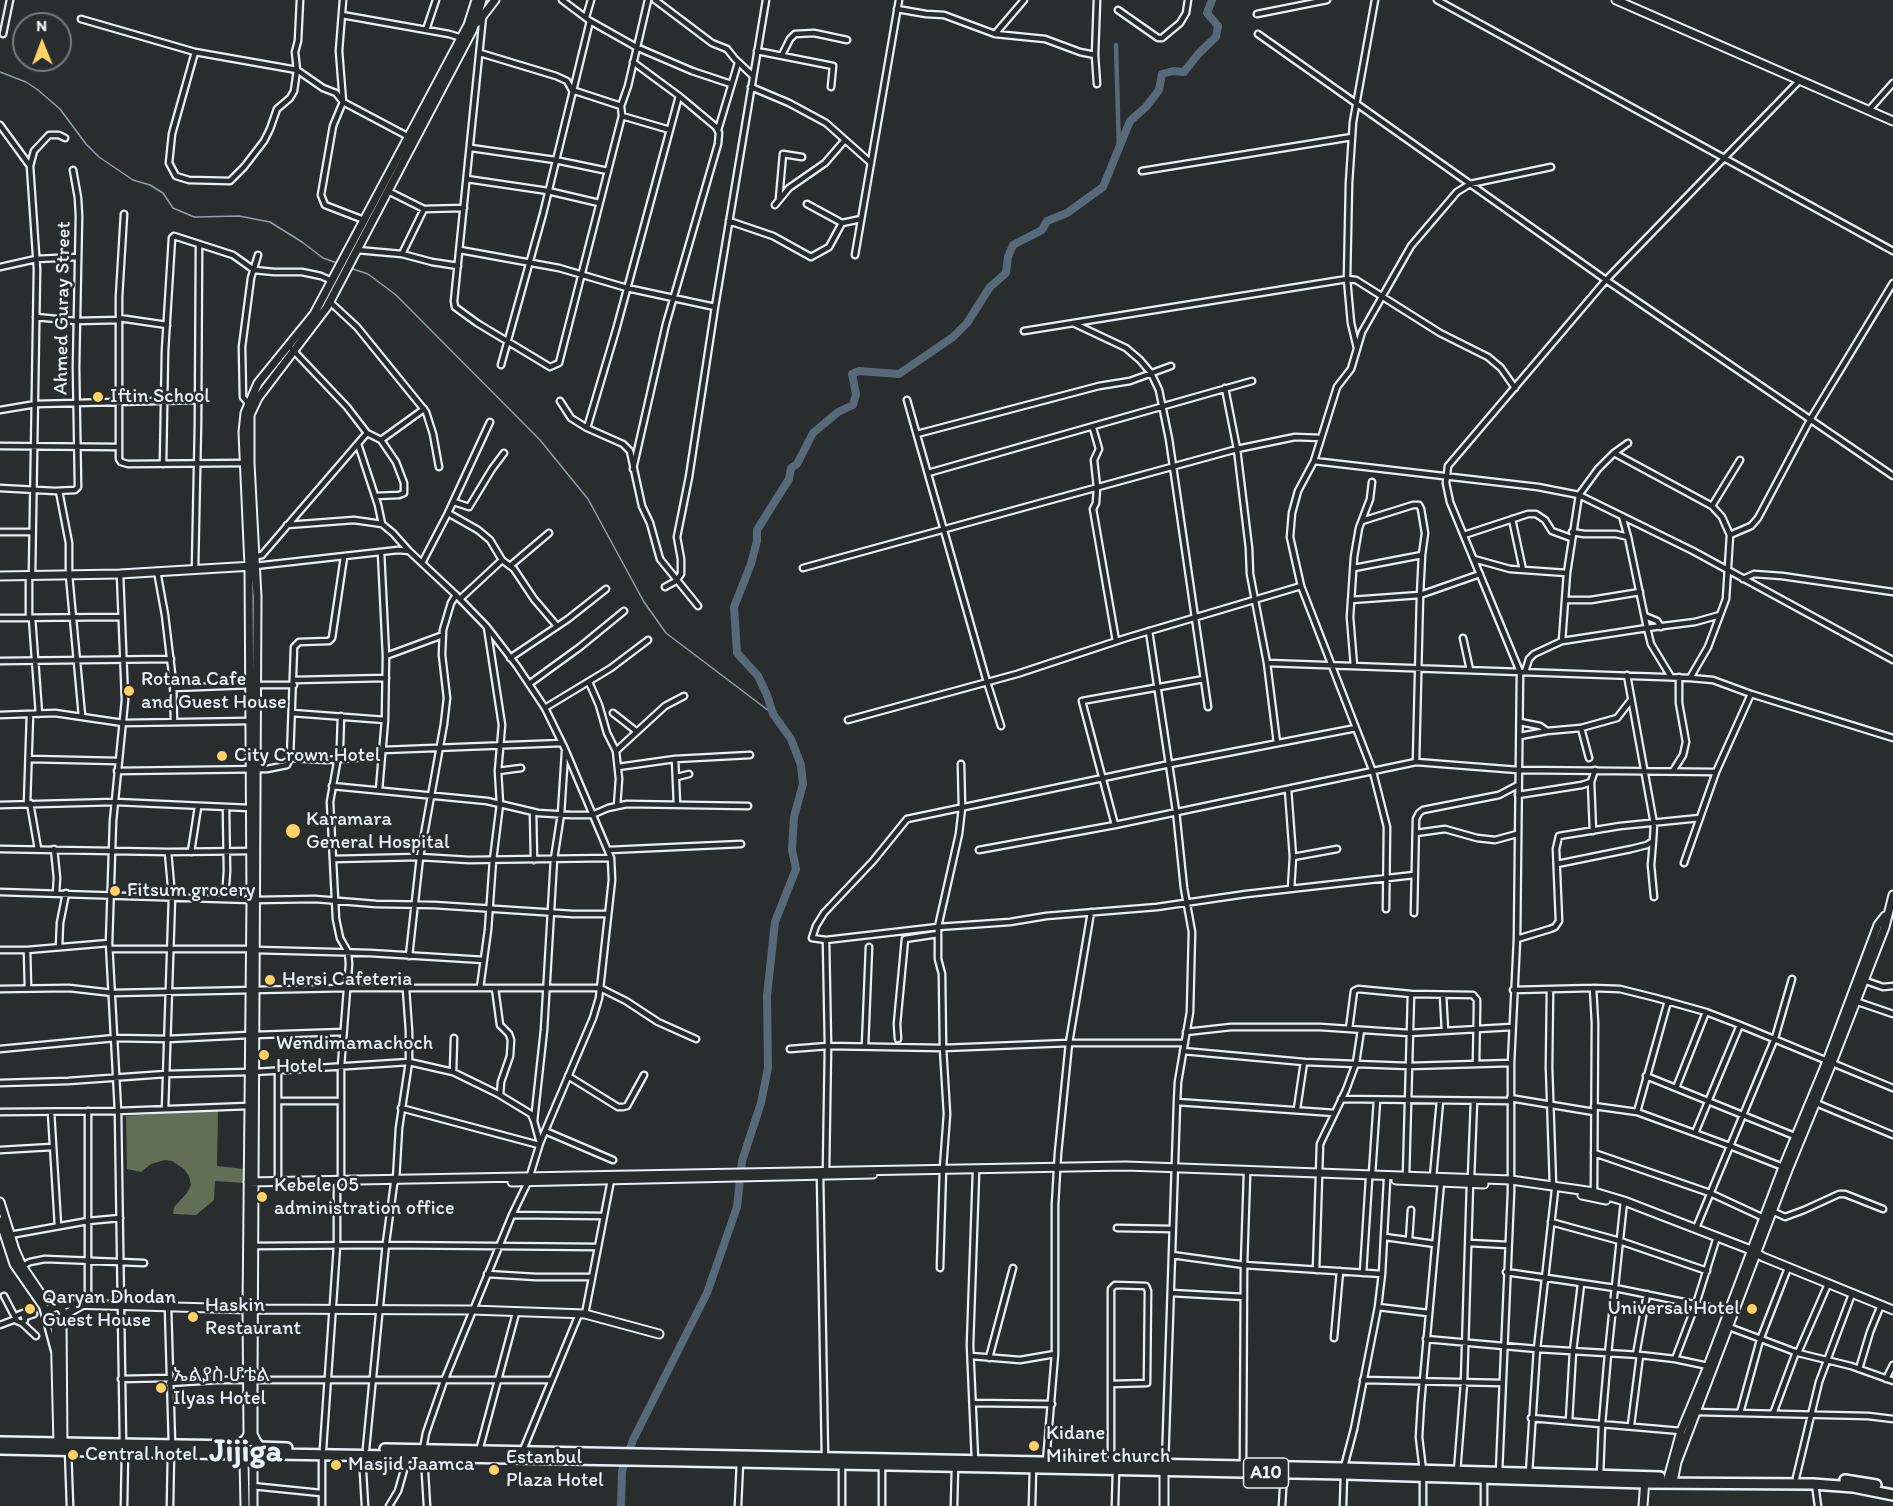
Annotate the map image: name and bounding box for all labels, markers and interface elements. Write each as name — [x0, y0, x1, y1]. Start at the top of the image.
north arrow — [12, 12, 72, 72]
text: N — [36, 16, 47, 35]
street label: Ahmed Guray Street — [49, 221, 77, 395]
place label: Iftin School — [110, 385, 210, 409]
marker: Iftin School — [91, 390, 105, 404]
place label: Rotana Cafe and Guest House — [141, 668, 287, 715]
marker: Rotana Cafe and Guest House — [122, 684, 136, 698]
place label: City Crown Hotel — [234, 744, 380, 768]
marker: City Crown Hotel — [215, 749, 229, 763]
place label: Karamara General Hospital — [306, 808, 450, 855]
marker: Karamara General Hospital — [284, 822, 302, 840]
place label: Fitsum grocery — [127, 879, 255, 903]
marker: Fitsum grocery — [108, 884, 122, 898]
place label: Hersi Cafeteria — [282, 968, 412, 992]
marker: Hersi Cafeteria — [263, 973, 277, 987]
place label: Wendimamachoch Hotel — [276, 1032, 433, 1079]
marker: Wendimamachoch Hotel — [257, 1048, 271, 1062]
place label: Kebele 05 administration office — [274, 1174, 454, 1221]
marker: Kebele 05 administration office — [255, 1190, 269, 1204]
place label: Qaryan Dhodan Guest House — [42, 1286, 176, 1333]
place label: Haskin Restaurant — [205, 1294, 301, 1341]
place label: Universal Hotel — [1608, 1297, 1740, 1321]
marker: Qaryan Dhodan Guest House — [23, 1302, 37, 1316]
marker: Universal Hotel — [1745, 1302, 1759, 1316]
marker: Haskin Restaurant — [186, 1310, 200, 1324]
place label: ኤልያስ ሆቴል Ilyas Hotel — [173, 1364, 270, 1411]
marker: ኤልያስ ሆቴል Ilyas Hotel — [154, 1381, 168, 1395]
place label: Kidane Mihiret church — [1046, 1422, 1170, 1469]
district label: Jijiga — [210, 1434, 282, 1472]
marker: Kidane Mihiret church — [1027, 1439, 1041, 1453]
place label: Central hotel — [85, 1443, 198, 1467]
place label: Estanbul Plaza Hotel — [506, 1446, 604, 1493]
marker: Central hotel — [66, 1448, 80, 1462]
place label: Masjid Jaamca — [348, 1453, 474, 1477]
marker: Masjid Jaamca — [329, 1458, 343, 1472]
road number: A10 — [1244, 1458, 1288, 1488]
marker: Estanbul Plaza Hotel — [487, 1463, 501, 1477]

